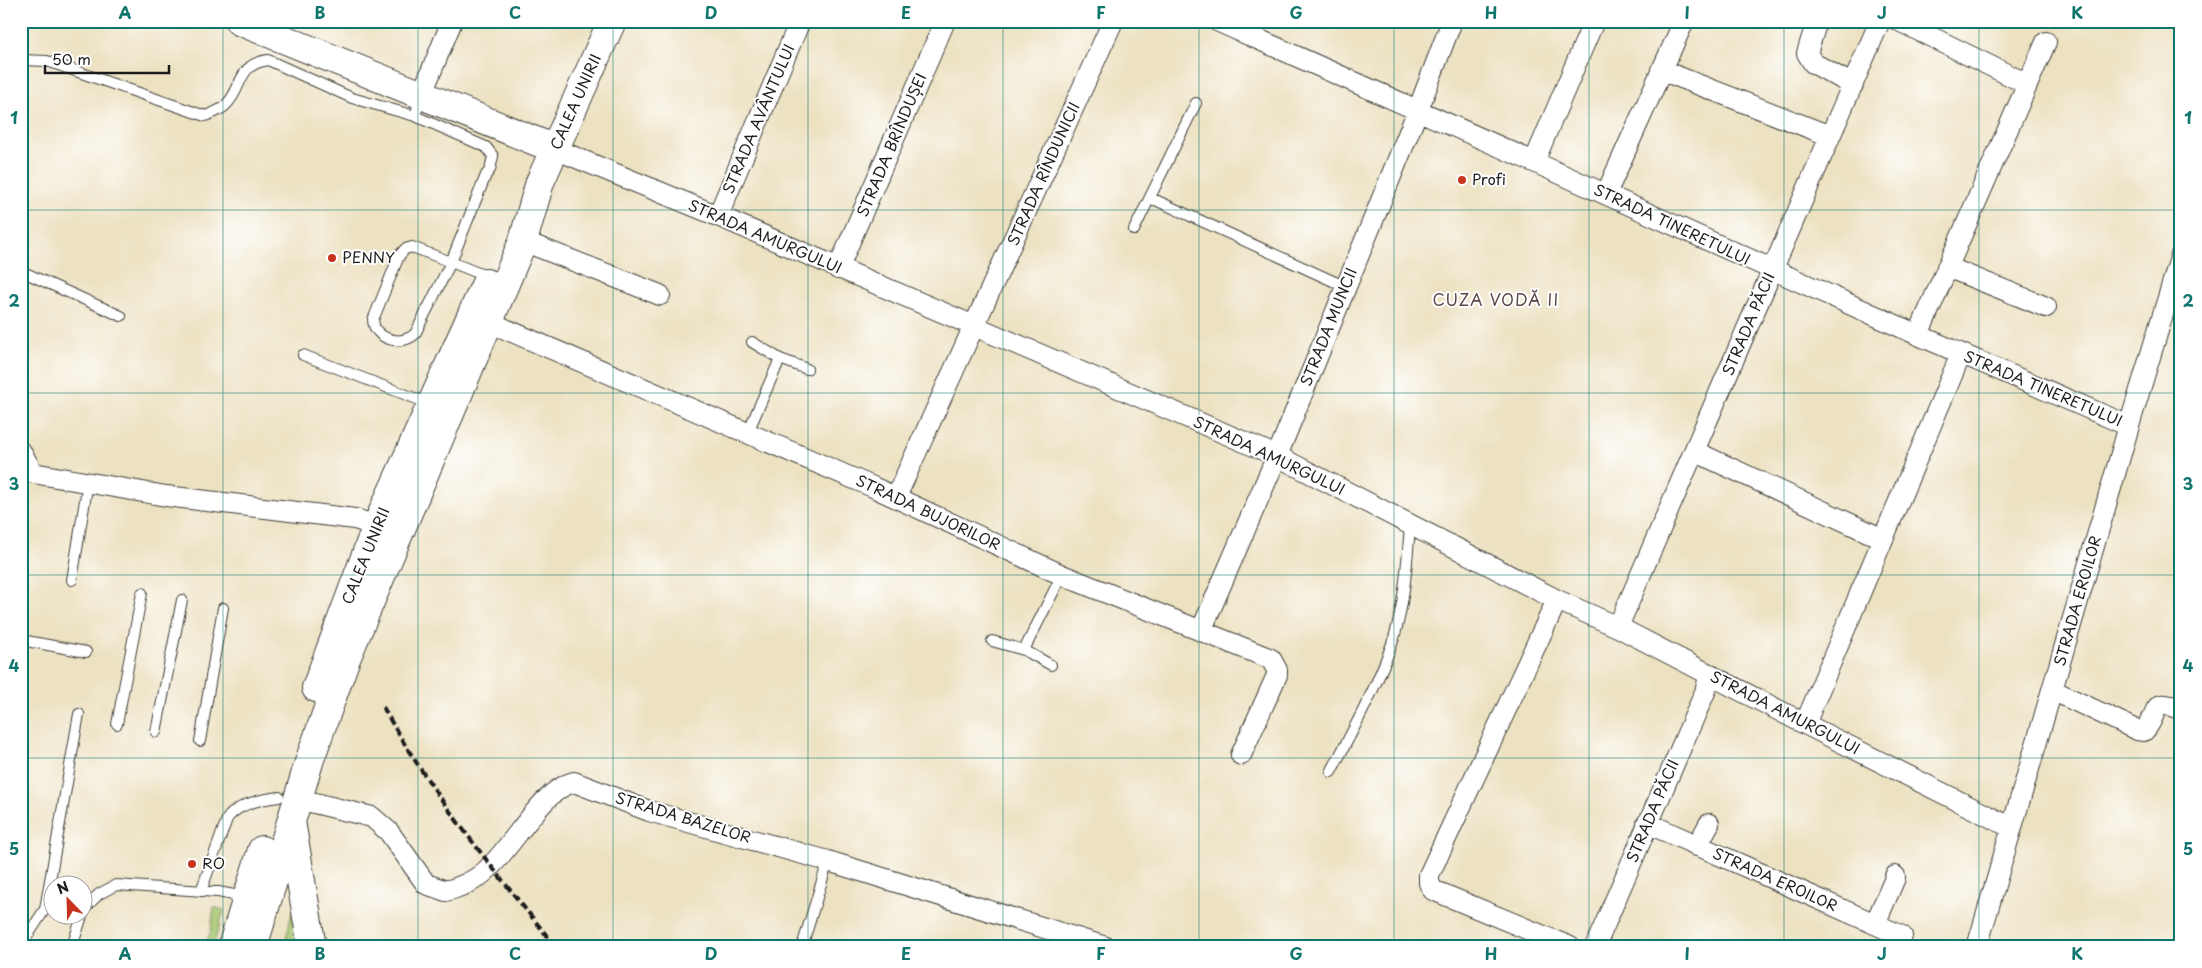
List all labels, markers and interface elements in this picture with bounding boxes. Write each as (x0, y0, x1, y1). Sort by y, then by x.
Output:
text: A (119, 0, 132, 24)
text: B (315, 0, 326, 24)
text: C (509, 0, 521, 24)
text: D (705, 0, 717, 24)
text: E (901, 0, 911, 24)
text: F (1096, 0, 1106, 24)
text: G (1289, 0, 1303, 24)
text: H (1485, 0, 1497, 24)
text: I (1684, 0, 1690, 24)
text: J (1877, 0, 1887, 24)
text: K (2071, 0, 2083, 24)
street label: STRADA AVÂNTULUI (716, 40, 800, 197)
scale bar (45, 42, 169, 74)
text: 50 m (52, 47, 91, 70)
street label: CALEA UNIRII (543, 50, 606, 153)
street label: STRADA BRÎNDUȘEI (850, 69, 931, 220)
street label: STRADA RÎNDUNICII (1001, 98, 1085, 249)
text: 1 (10, 105, 18, 129)
text: 1 (2184, 105, 2192, 129)
place label: Profi (1472, 167, 1506, 190)
marker: Profi (1456, 174, 1468, 186)
street label: STRADA TINERETULUI (1591, 177, 1755, 270)
street label: STRADA AMURGULUI (685, 193, 846, 278)
place label: PENNY (342, 245, 395, 268)
marker: PENNY (326, 252, 338, 264)
street label: STRADA MUNCII (1293, 264, 1362, 389)
street label: STRADA PĂCII (1716, 268, 1780, 379)
district label: CUZA VODĂ II (1432, 287, 1560, 311)
text: 2 (8, 288, 20, 312)
text: 2 (2182, 288, 2194, 312)
street label: STRADA TINERETULUI (1961, 344, 2127, 432)
street label: STRADA AMURGULUI (1190, 409, 1349, 500)
street label: STRADA BUJORILOR (852, 468, 1005, 555)
text: 3 (9, 471, 19, 495)
text: 3 (2183, 471, 2193, 495)
street label: CALEA UNIRII (335, 503, 395, 607)
street label: STRADA EROILOR (2047, 533, 2106, 668)
text: 4 (9, 653, 20, 677)
text: 4 (2183, 653, 2194, 677)
street label: STRADA AMURGULUI (1707, 664, 1865, 759)
street label: STRADA PĂCII (1620, 755, 1684, 866)
street label: STRADA BAZELOR (613, 785, 754, 848)
text: 5 (9, 836, 19, 860)
text: 5 (2183, 836, 2193, 860)
street label: STRADA EROILOR (1710, 841, 1842, 916)
place label: RO (202, 851, 225, 874)
marker: RO (186, 858, 198, 870)
north arrow (42, 876, 92, 926)
text: N (54, 876, 72, 899)
text: A (119, 941, 132, 965)
text: B (315, 941, 326, 965)
text: C (509, 941, 521, 965)
text: D (705, 941, 717, 965)
text: E (901, 941, 911, 965)
text: F (1096, 941, 1106, 965)
text: G (1289, 941, 1303, 965)
text: H (1485, 941, 1497, 965)
text: I (1684, 941, 1690, 965)
text: J (1877, 941, 1887, 965)
text: K (2071, 941, 2083, 965)

